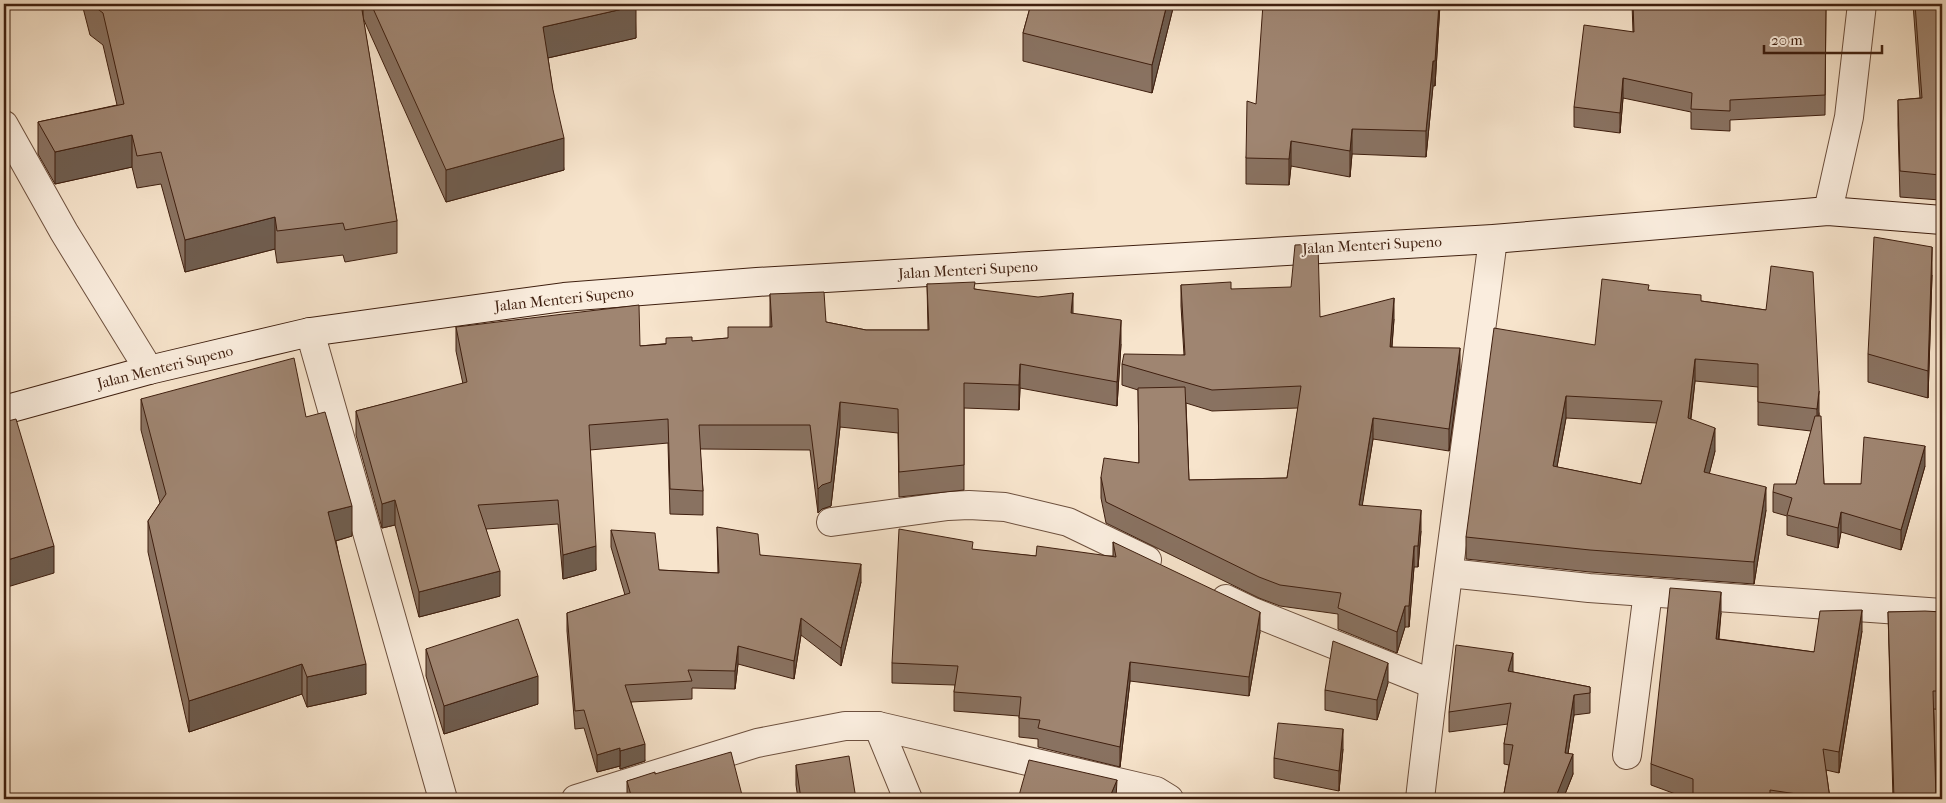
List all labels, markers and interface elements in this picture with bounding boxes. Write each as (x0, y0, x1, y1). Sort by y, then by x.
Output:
scale bar (1764, 22, 1881, 54)
text: 20 m (1771, 31, 1803, 49)
street label: Jalan Menteri Supeno (1301, 232, 1443, 258)
street label: Jalan Menteri Supeno (897, 257, 1039, 283)
street label: Jalan Menteri Supeno (493, 283, 635, 315)
street label: Jalan Menteri Supeno (94, 341, 235, 393)

